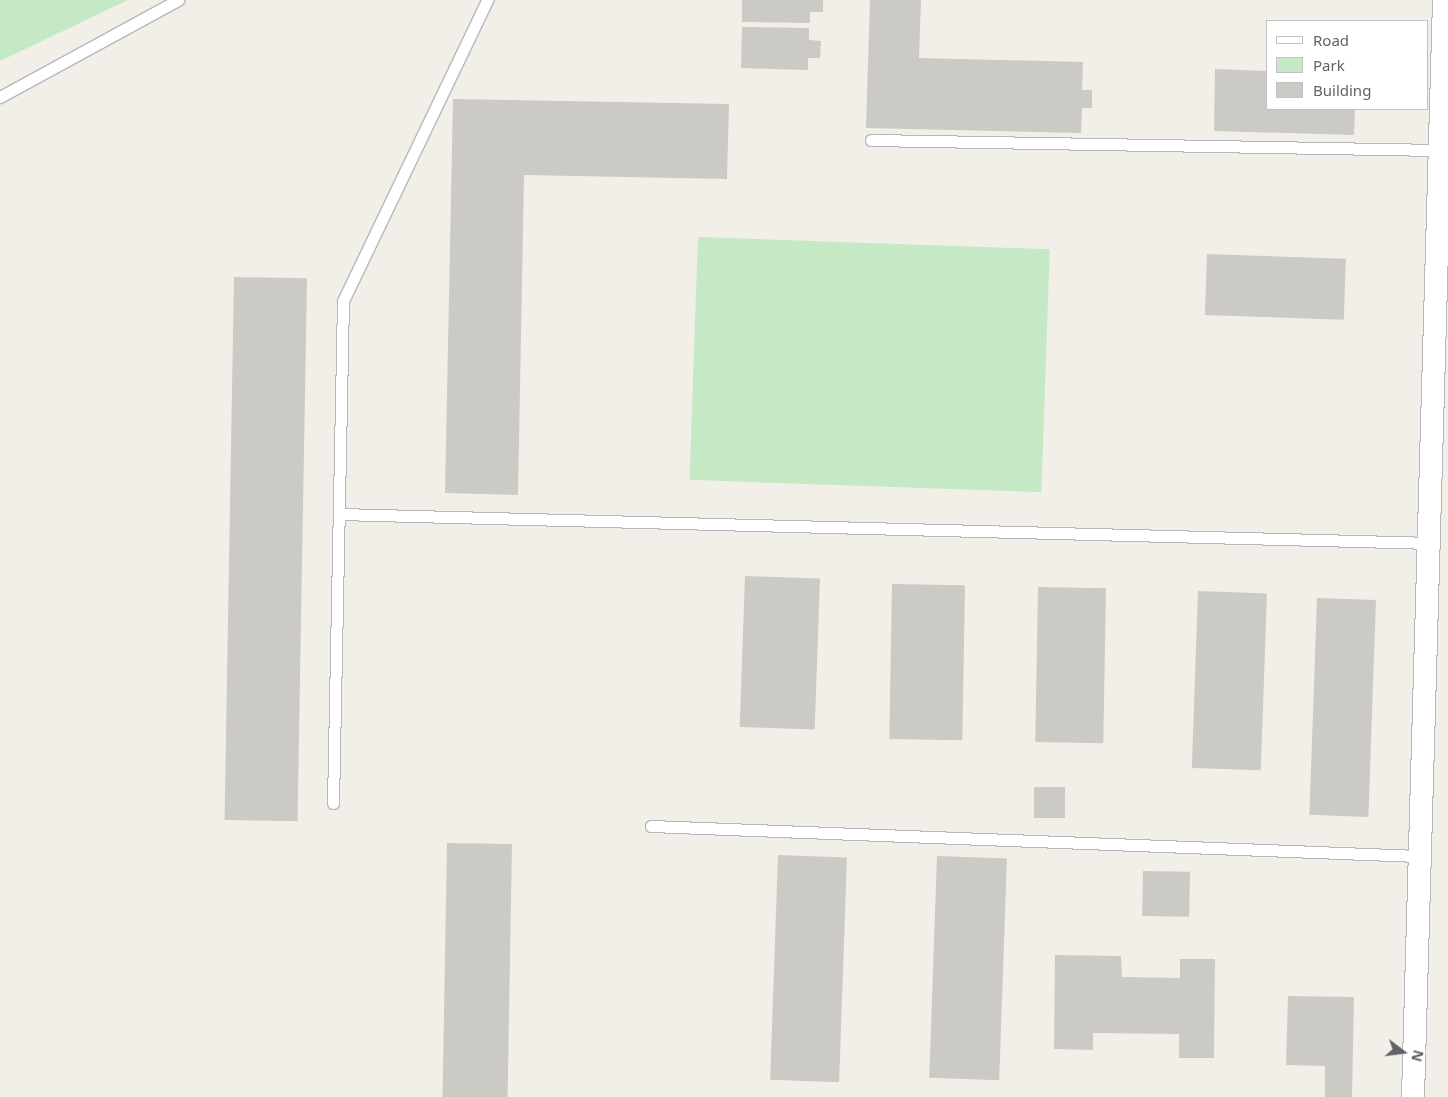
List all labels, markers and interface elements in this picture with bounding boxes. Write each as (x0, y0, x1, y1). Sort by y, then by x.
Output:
legend (1266, 20, 1428, 110)
text: Road (1313, 30, 1349, 50)
text: Park (1313, 55, 1345, 75)
text: Building (1313, 80, 1371, 100)
north arrow (1378, 1027, 1428, 1077)
text: N (1407, 1048, 1429, 1064)

